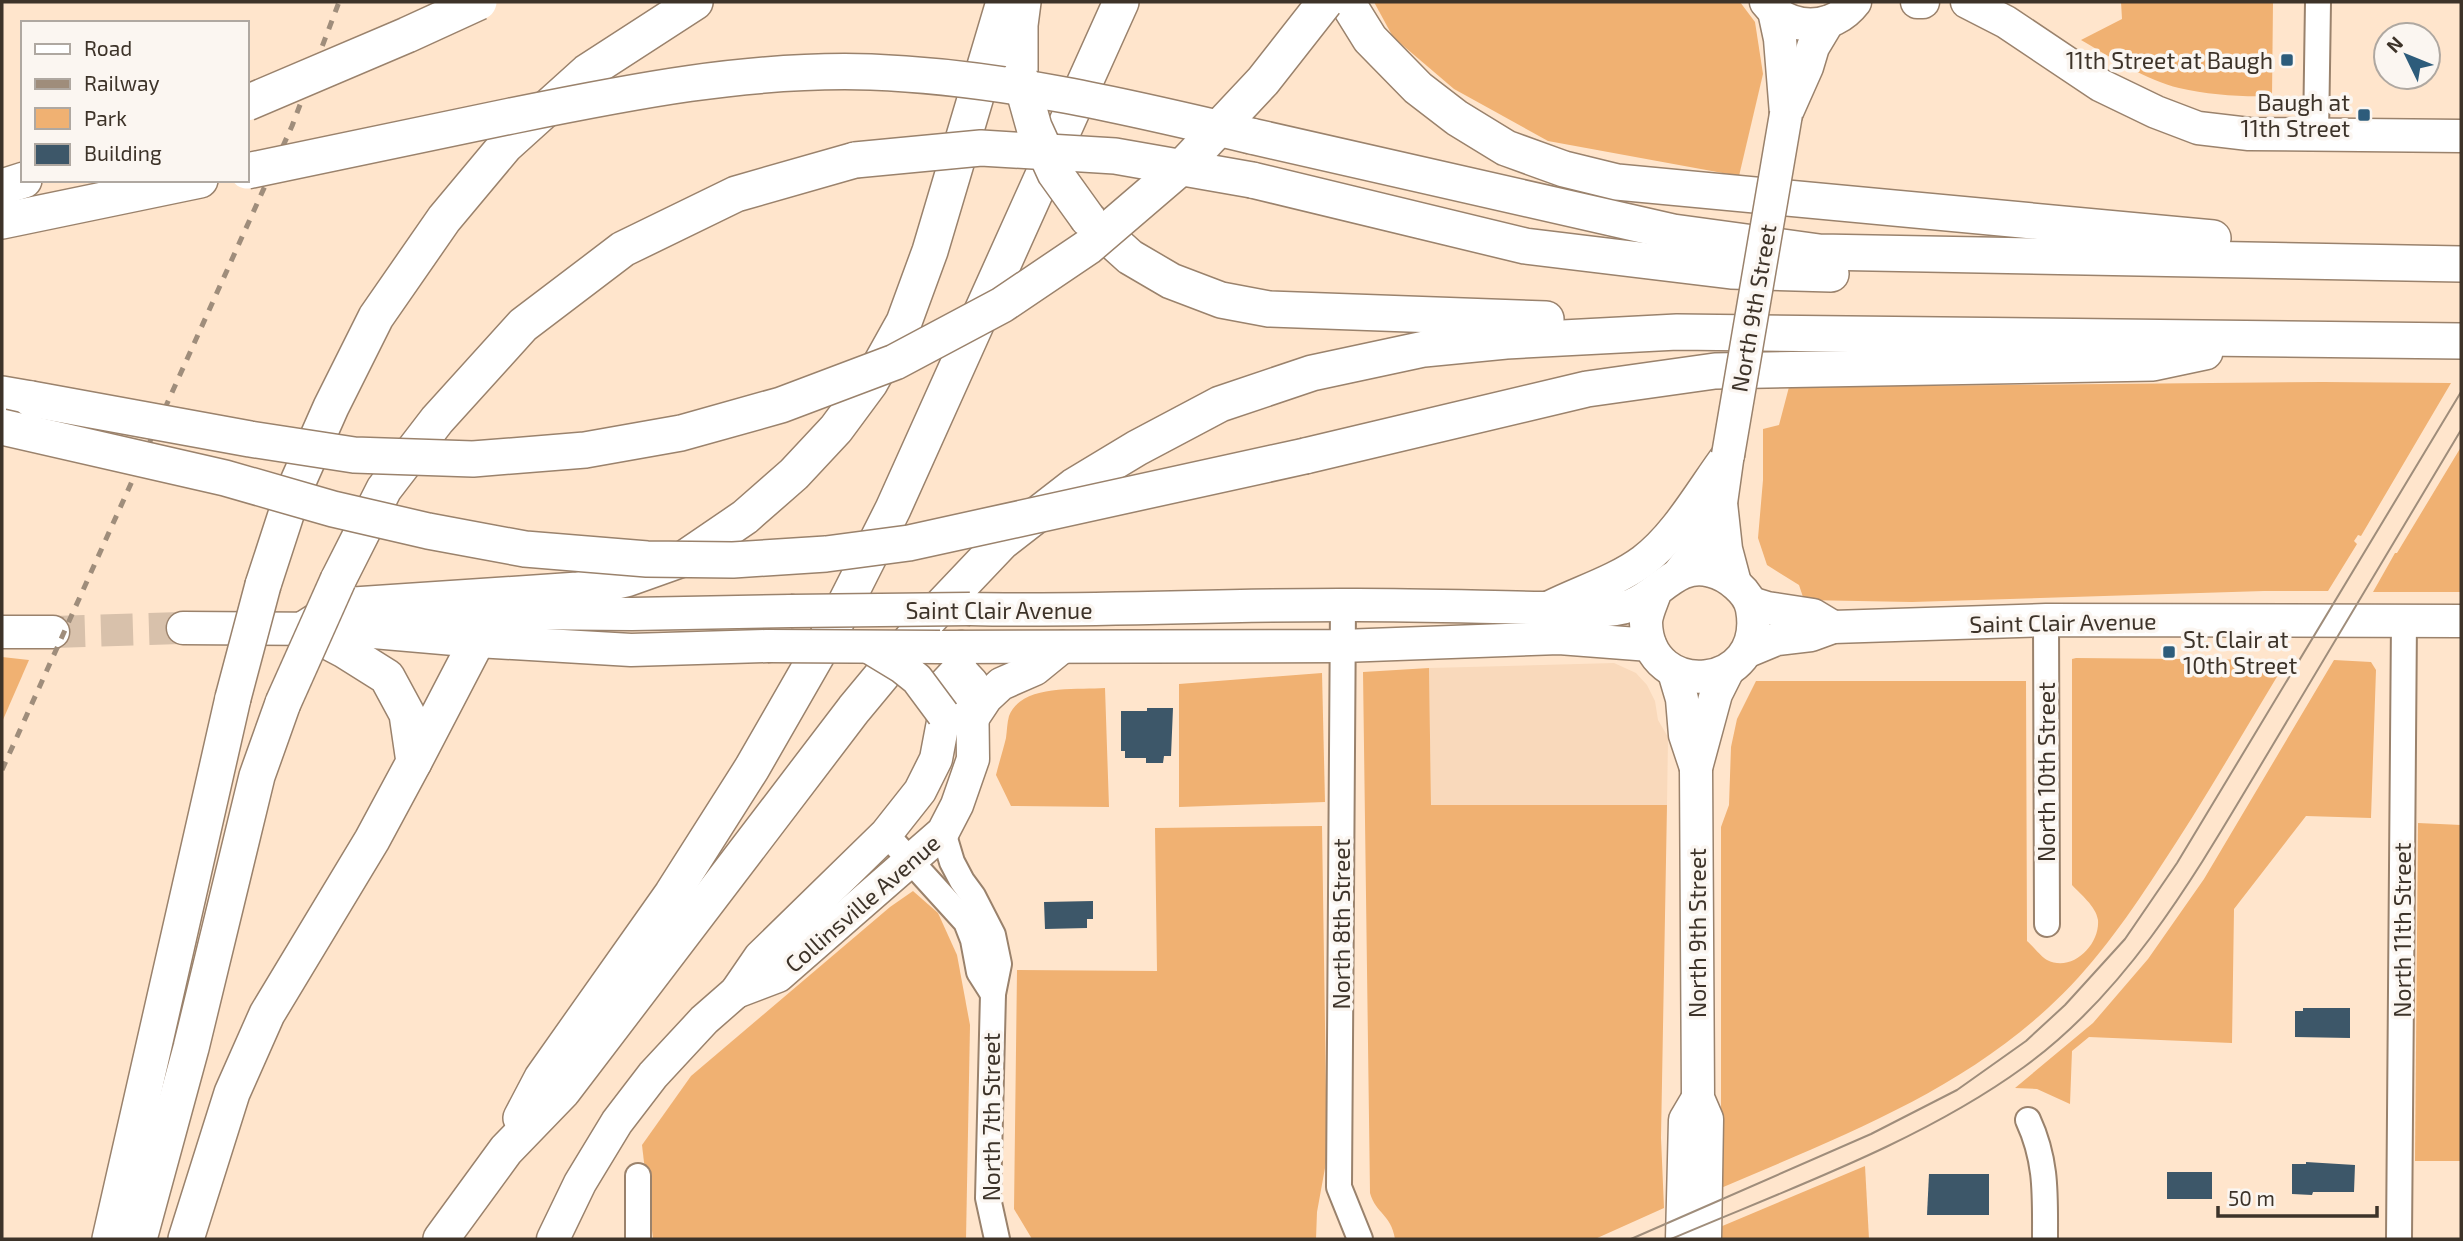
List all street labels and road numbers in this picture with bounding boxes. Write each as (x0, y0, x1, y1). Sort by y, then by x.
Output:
street label: North 9th Street (1724, 222, 1782, 394)
street label: Saint Clair Avenue (905, 596, 1093, 624)
street label: Saint Clair Avenue (1969, 606, 2157, 638)
street label: North 10th Street (2032, 682, 2060, 862)
street label: Collinsville Avenue (779, 828, 945, 978)
street label: North 8th Street (1327, 838, 1355, 1009)
street label: North 11th Street (2388, 842, 2416, 1018)
street label: North 9th Street (1683, 848, 1711, 1018)
street label: North 7th Street (977, 1032, 1005, 1201)

